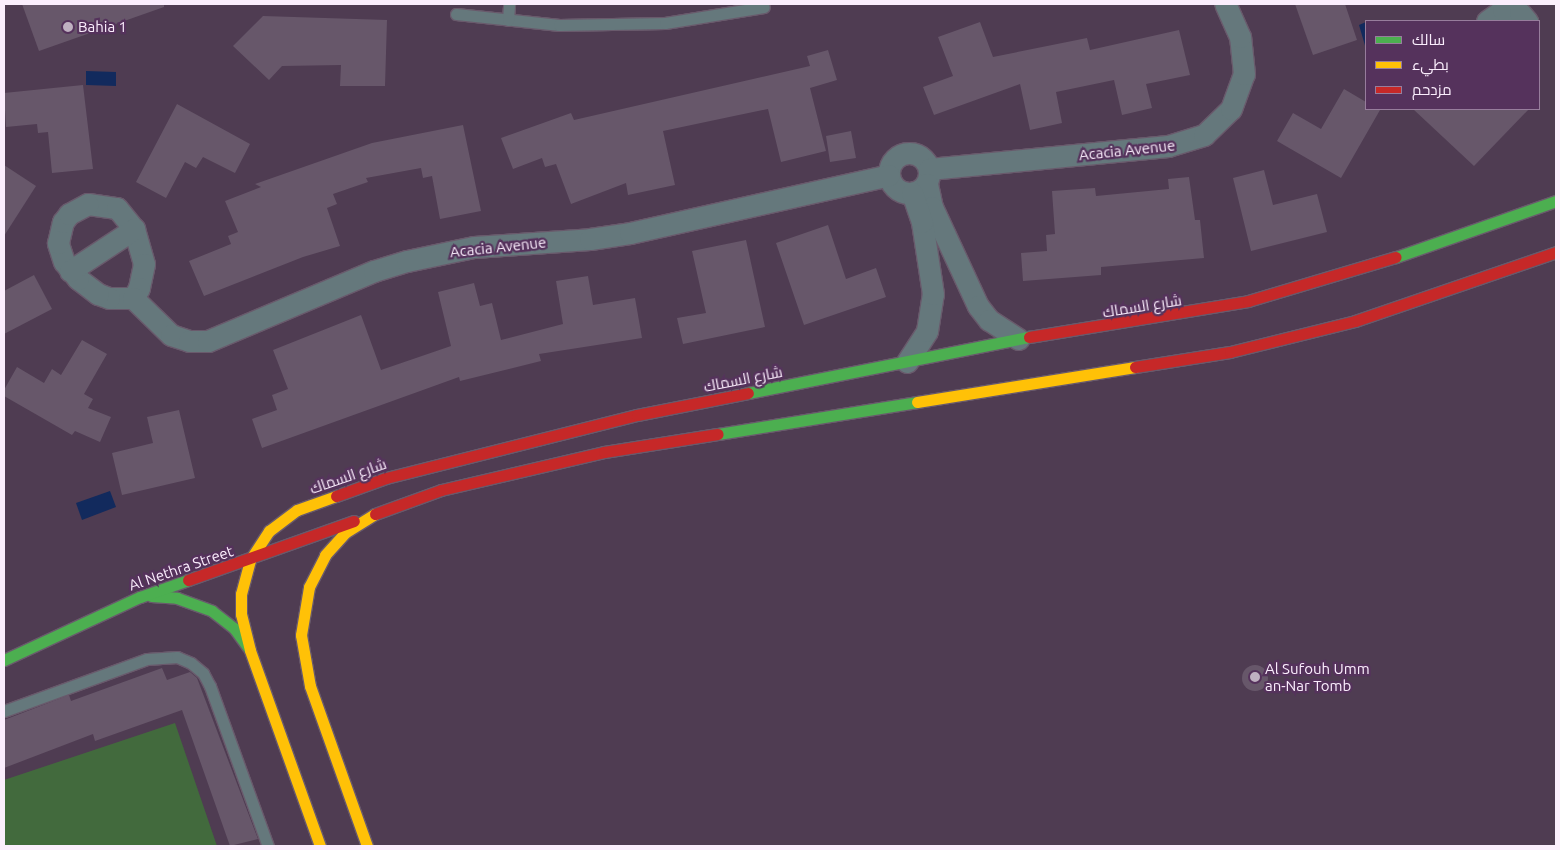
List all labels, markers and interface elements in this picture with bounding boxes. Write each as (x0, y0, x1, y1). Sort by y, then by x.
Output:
place label: Bahia 1 (78, 18, 127, 36)
legend (1365, 20, 1540, 110)
marker: Bahia 1 (62, 21, 74, 33)
text: سالك (1412, 31, 1445, 48)
text: بطيء (1412, 56, 1449, 73)
text: مزدحم (1412, 81, 1452, 98)
street label: Acacia Avenue (1078, 136, 1176, 164)
street label: Acacia Avenue (449, 233, 547, 261)
street label: شارع السماك (1101, 291, 1183, 321)
street label: شارع السماك (702, 363, 784, 395)
street label: شارع السماك (307, 454, 389, 498)
street label: Al Nethra Street (126, 542, 236, 594)
place label: Al Sufouh Umm an-Nar Tomb (1265, 659, 1370, 694)
marker: Al Sufouh Umm an-Nar Tomb (1249, 671, 1261, 683)

